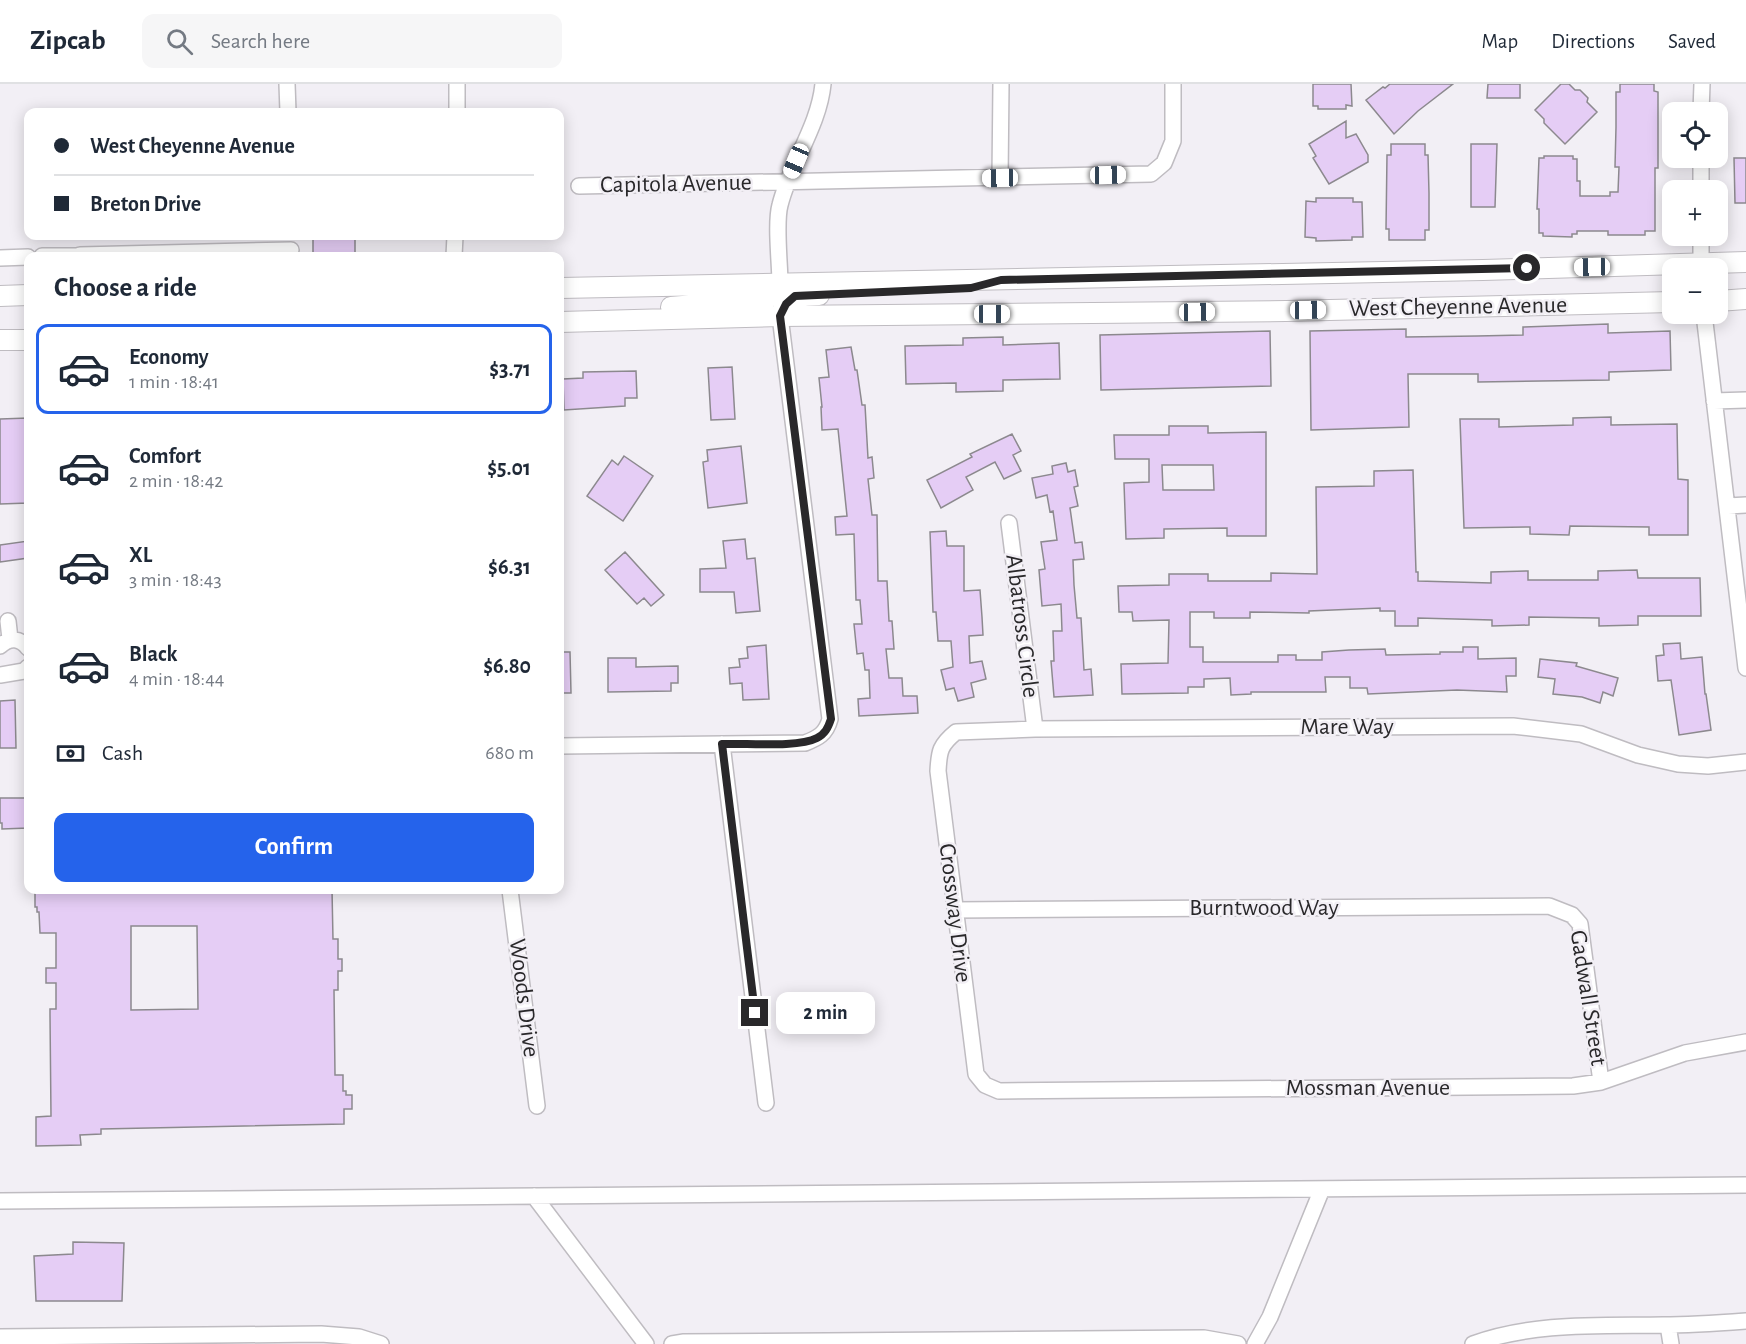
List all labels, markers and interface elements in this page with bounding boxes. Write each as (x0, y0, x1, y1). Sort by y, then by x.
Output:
search box (142, 14, 562, 68)
icon: search (163, 25, 196, 58)
text: Zipcab (30, 27, 106, 55)
text: Search here (211, 30, 310, 52)
text: Map (1482, 31, 1518, 52)
text: Directions (1551, 31, 1635, 52)
text: Saved (1668, 31, 1716, 52)
map controls (1662, 102, 1728, 324)
button: locate (1662, 102, 1728, 168)
text: West Cheyenne Avenue (90, 135, 295, 157)
car (781, 141, 811, 181)
car (1090, 166, 1126, 184)
car (982, 169, 1018, 187)
street label: Capitola Avenue (600, 171, 752, 197)
button: + (1662, 180, 1728, 246)
text: Breton Drive (90, 193, 201, 215)
route start (1513, 254, 1540, 281)
car (1574, 258, 1610, 276)
button: − (1662, 258, 1728, 324)
text: Choose a ride (54, 274, 197, 301)
street label: West Cheyenne Avenue (1349, 293, 1567, 321)
car (1290, 301, 1326, 319)
car (1179, 303, 1215, 321)
car (974, 305, 1010, 323)
icon: car (57, 342, 111, 396)
text: Economy (129, 346, 209, 368)
text: $3.71 (489, 358, 531, 380)
text: 1 min · 18:41 (129, 372, 219, 392)
icon: car (57, 441, 111, 495)
text: Comfort (129, 445, 201, 467)
text: $5.01 (487, 457, 531, 479)
text: 2 min · 18:42 (129, 471, 223, 491)
icon: car (57, 540, 111, 594)
text: XL (129, 544, 152, 566)
street label: Albatross Circle (1001, 553, 1043, 699)
text: $6.31 (488, 556, 531, 578)
text: 3 min · 18:43 (129, 570, 222, 590)
icon: car (57, 639, 111, 693)
text: Black (129, 643, 177, 665)
text: $6.80 (483, 655, 531, 677)
text: 4 min · 18:44 (129, 669, 224, 689)
street label: Mare Way (1300, 715, 1394, 739)
icon: cash (54, 737, 87, 770)
text: Cash (102, 742, 143, 764)
text: 680 m (485, 743, 534, 763)
button: Confirm (54, 813, 534, 882)
street label: Crossway Drive (935, 842, 975, 984)
street label: Burntwood Way (1189, 896, 1339, 920)
street label: Gadwall Street (1565, 929, 1611, 1068)
street label: Woods Drive (505, 937, 543, 1059)
callout: 2 min (776, 992, 875, 1034)
route end (741, 999, 768, 1026)
text: 2 min (803, 1003, 848, 1023)
street label: Mossman Avenue (1286, 1076, 1450, 1100)

